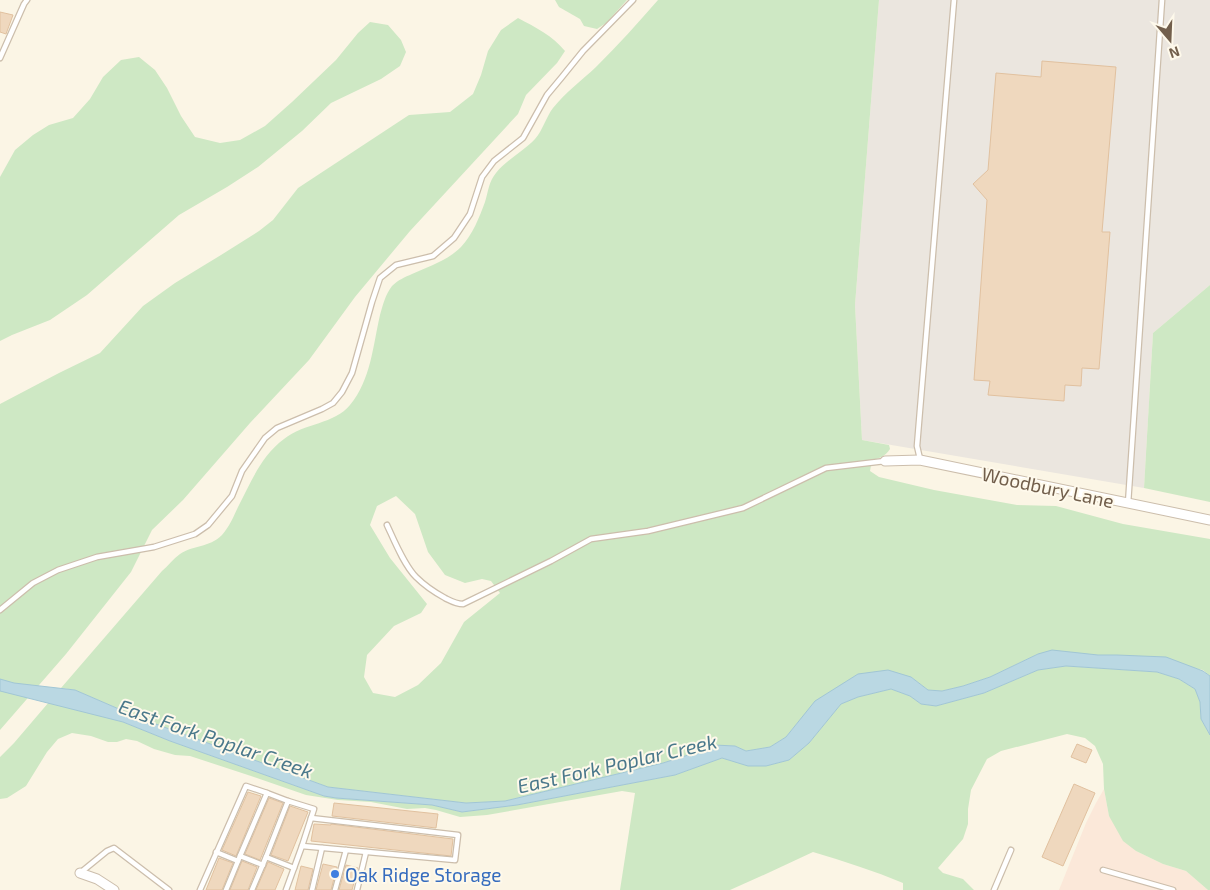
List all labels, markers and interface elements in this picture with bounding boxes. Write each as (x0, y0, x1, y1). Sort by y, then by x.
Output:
north arrow (1145, 15, 1195, 65)
text: N (1167, 43, 1182, 62)
street label: Woodbury Lane (980, 462, 1116, 512)
water label: East Fork Poplar Creek (116, 693, 316, 783)
water label: East Fork Poplar Creek (515, 728, 719, 798)
place label: Oak Ridge Storage (345, 863, 502, 886)
marker: Oak Ridge Storage (329, 868, 341, 880)

